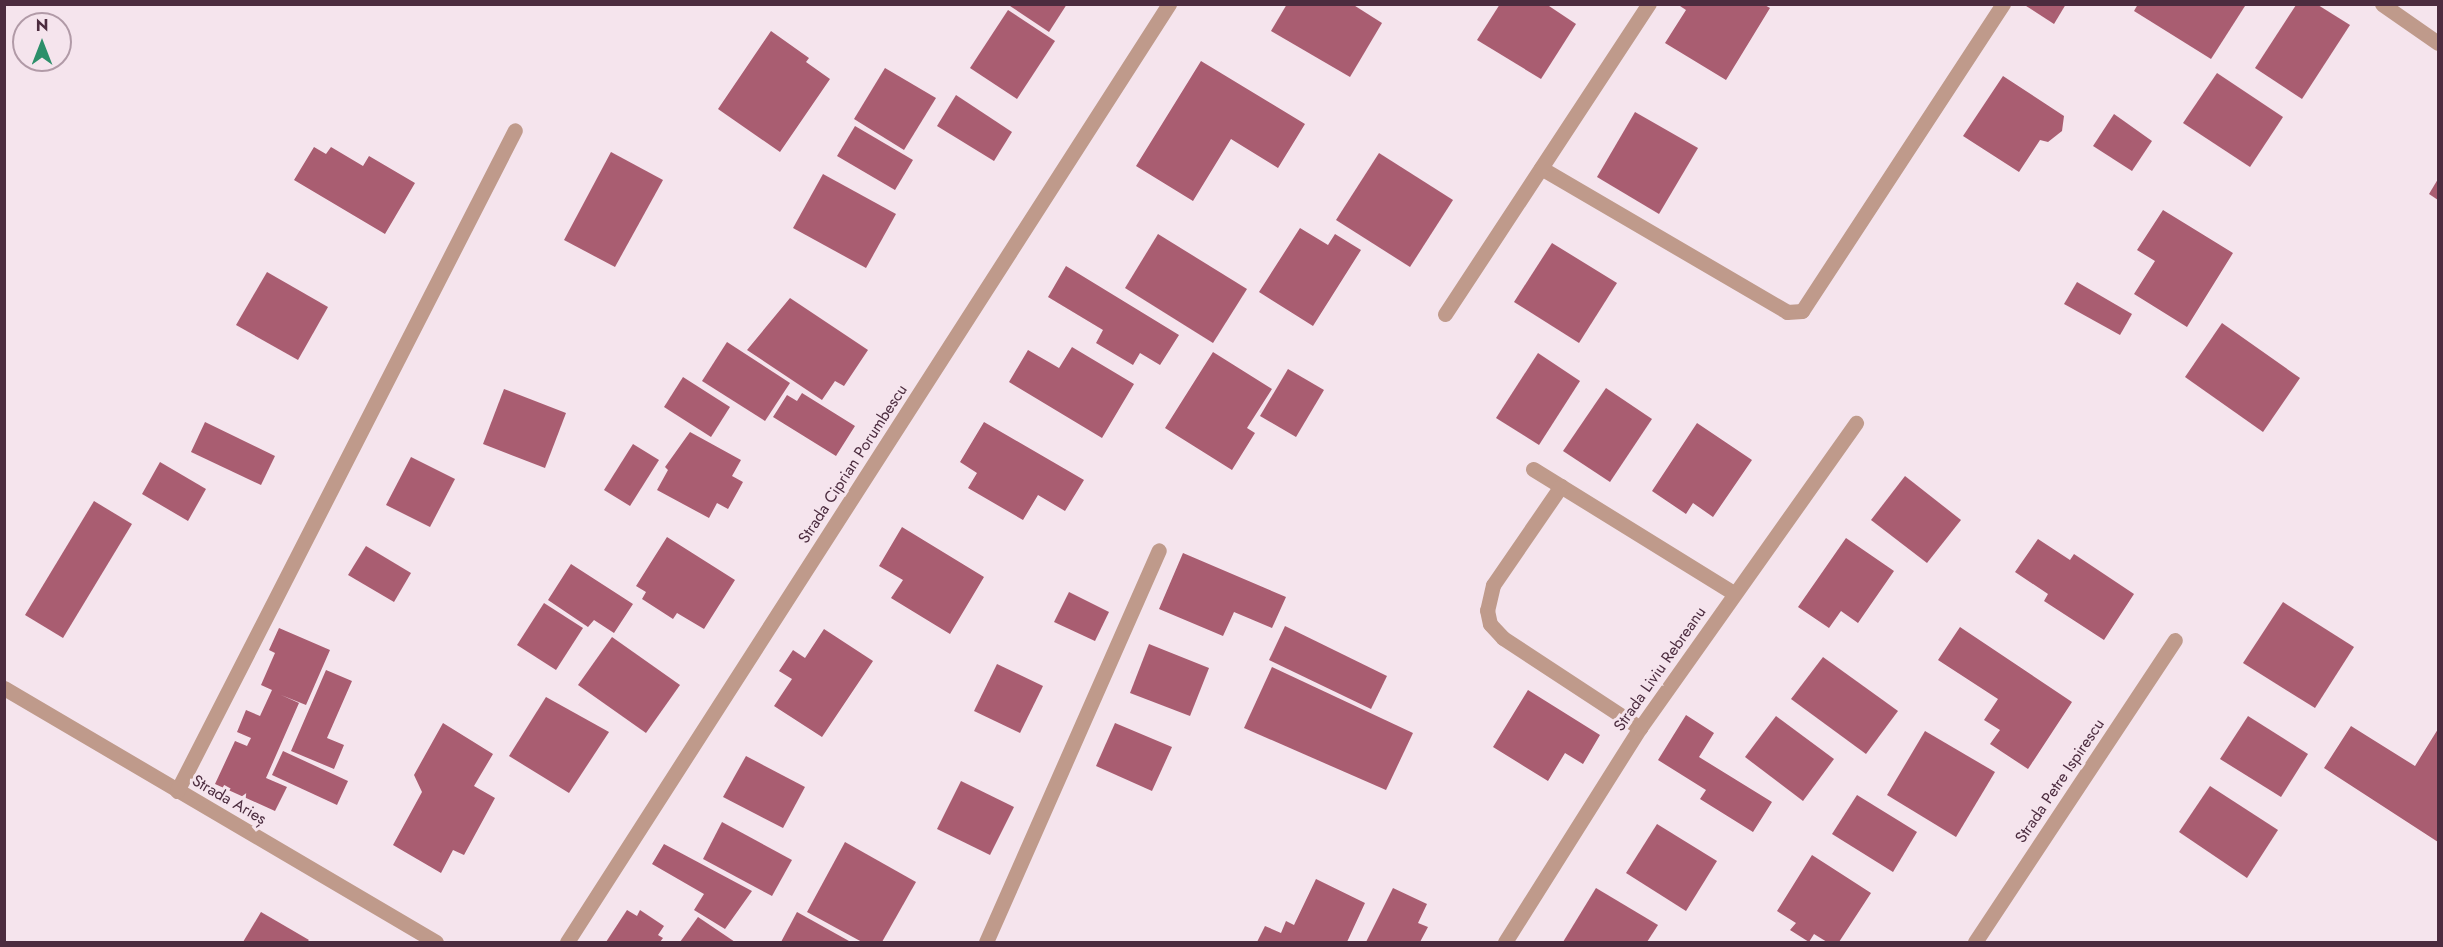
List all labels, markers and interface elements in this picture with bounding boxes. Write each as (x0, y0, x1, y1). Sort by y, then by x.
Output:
north arrow (12, 12, 72, 72)
text: N (36, 14, 48, 37)
street label: Strada Ciprian Porumbescu (794, 381, 912, 547)
street label: Strada Liviu Rebreanu (1610, 603, 1710, 735)
street label: Strada Petre Ispirescu (2011, 715, 2109, 847)
street label: Strada Arieș (189, 771, 269, 829)

